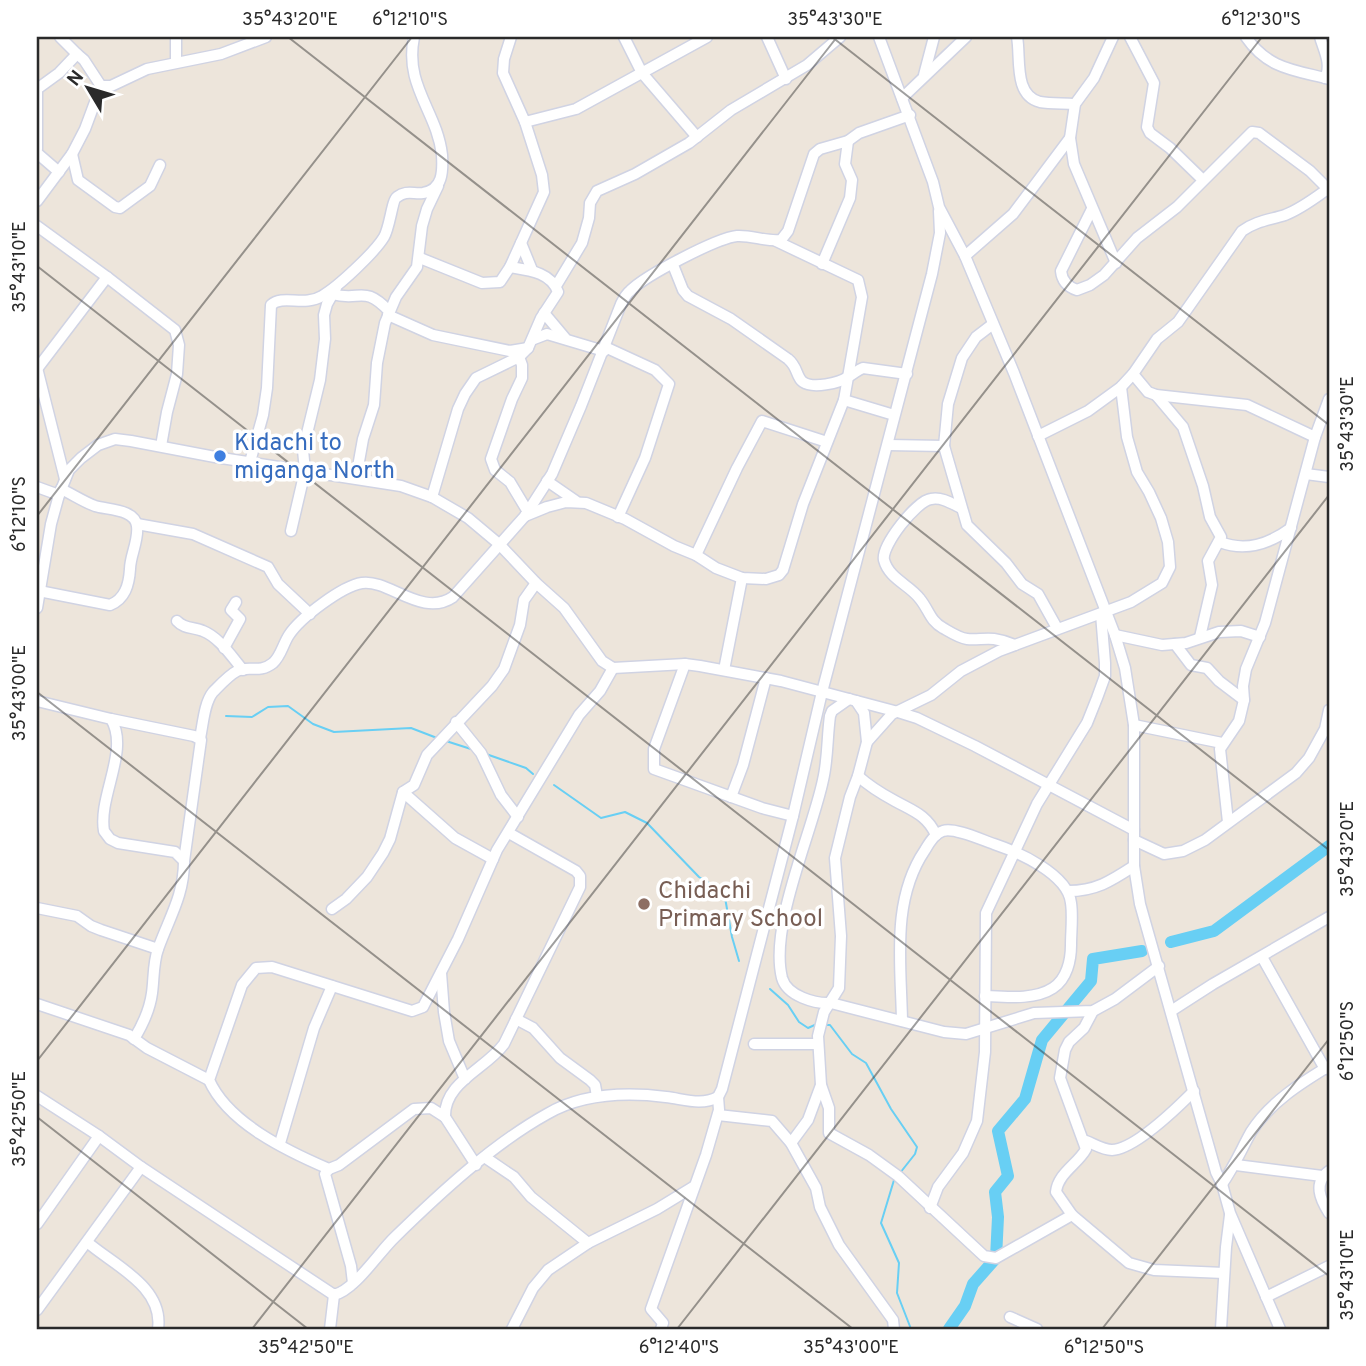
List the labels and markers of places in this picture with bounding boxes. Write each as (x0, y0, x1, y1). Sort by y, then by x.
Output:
place label: Kidachi to miganga North (234, 429, 395, 487)
marker: Kidachi to miganga North (212, 448, 228, 464)
place label: Chidachi Primary School (658, 877, 823, 935)
marker: Chidachi Primary School (636, 896, 652, 912)

